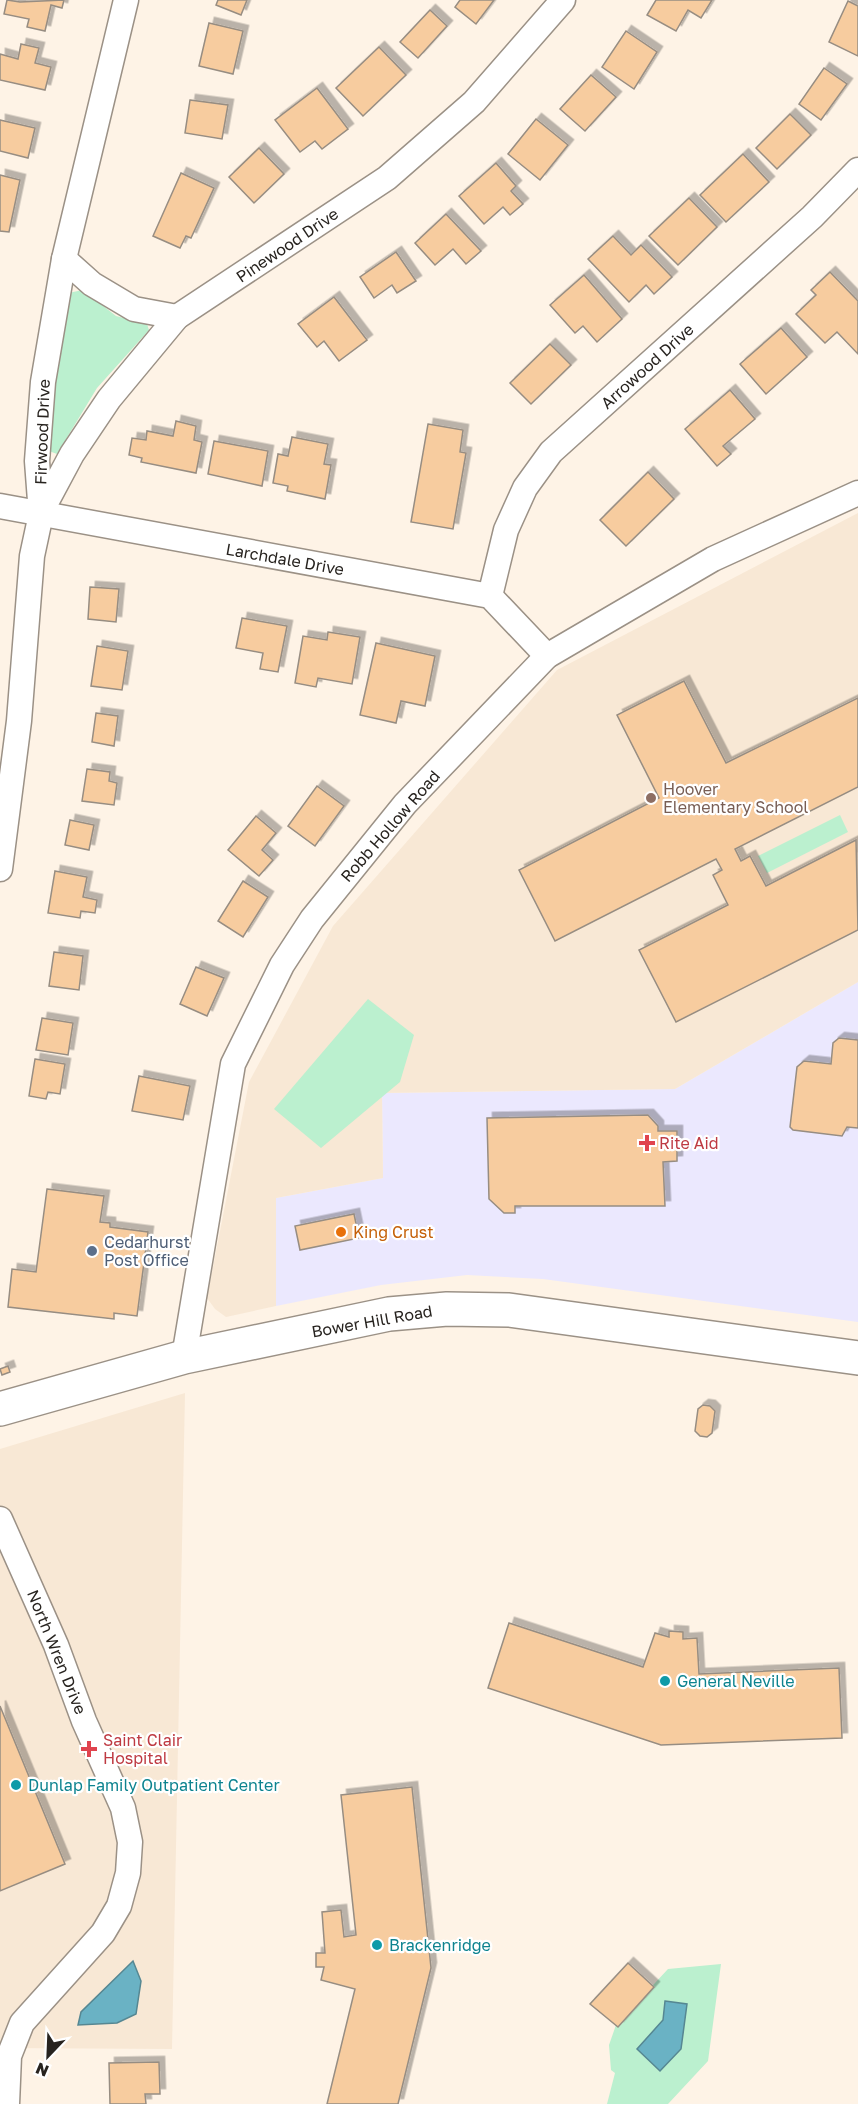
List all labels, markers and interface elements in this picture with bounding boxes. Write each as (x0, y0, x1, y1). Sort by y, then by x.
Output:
street label: Pinewood Drive (232, 203, 342, 287)
street label: Arrowood Drive (596, 319, 698, 413)
street label: Firwood Drive (30, 379, 54, 485)
street label: Larchdale Drive (224, 539, 346, 579)
street label: Robb Hollow Road (336, 766, 444, 886)
place label: Hoover Elementary School (663, 779, 808, 817)
marker: Hoover Elementary School (644, 791, 658, 805)
place label: Rite Aid (659, 1133, 719, 1153)
marker: Rite Aid (640, 1136, 654, 1150)
place label: King Crust (353, 1222, 434, 1242)
marker: King Crust (334, 1225, 348, 1239)
place label: Cedarhurst Post Office (104, 1232, 190, 1270)
marker: Cedarhurst Post Office (85, 1244, 99, 1258)
street label: Bower Hill Road (310, 1301, 434, 1341)
street label: North Wren Drive (23, 1587, 91, 1717)
place label: General Neville (677, 1671, 795, 1691)
marker: General Neville (658, 1674, 672, 1688)
place label: Saint Clair Hospital (103, 1730, 182, 1768)
marker: Saint Clair Hospital (80, 1740, 98, 1758)
place label: Dunlap Family Outpatient Center (28, 1775, 280, 1795)
marker: Dunlap Family Outpatient Center (9, 1778, 23, 1792)
place label: Brackenridge (389, 1935, 491, 1955)
marker: Brackenridge (370, 1938, 384, 1952)
north arrow (18, 2026, 78, 2086)
text: N (33, 2058, 52, 2081)

